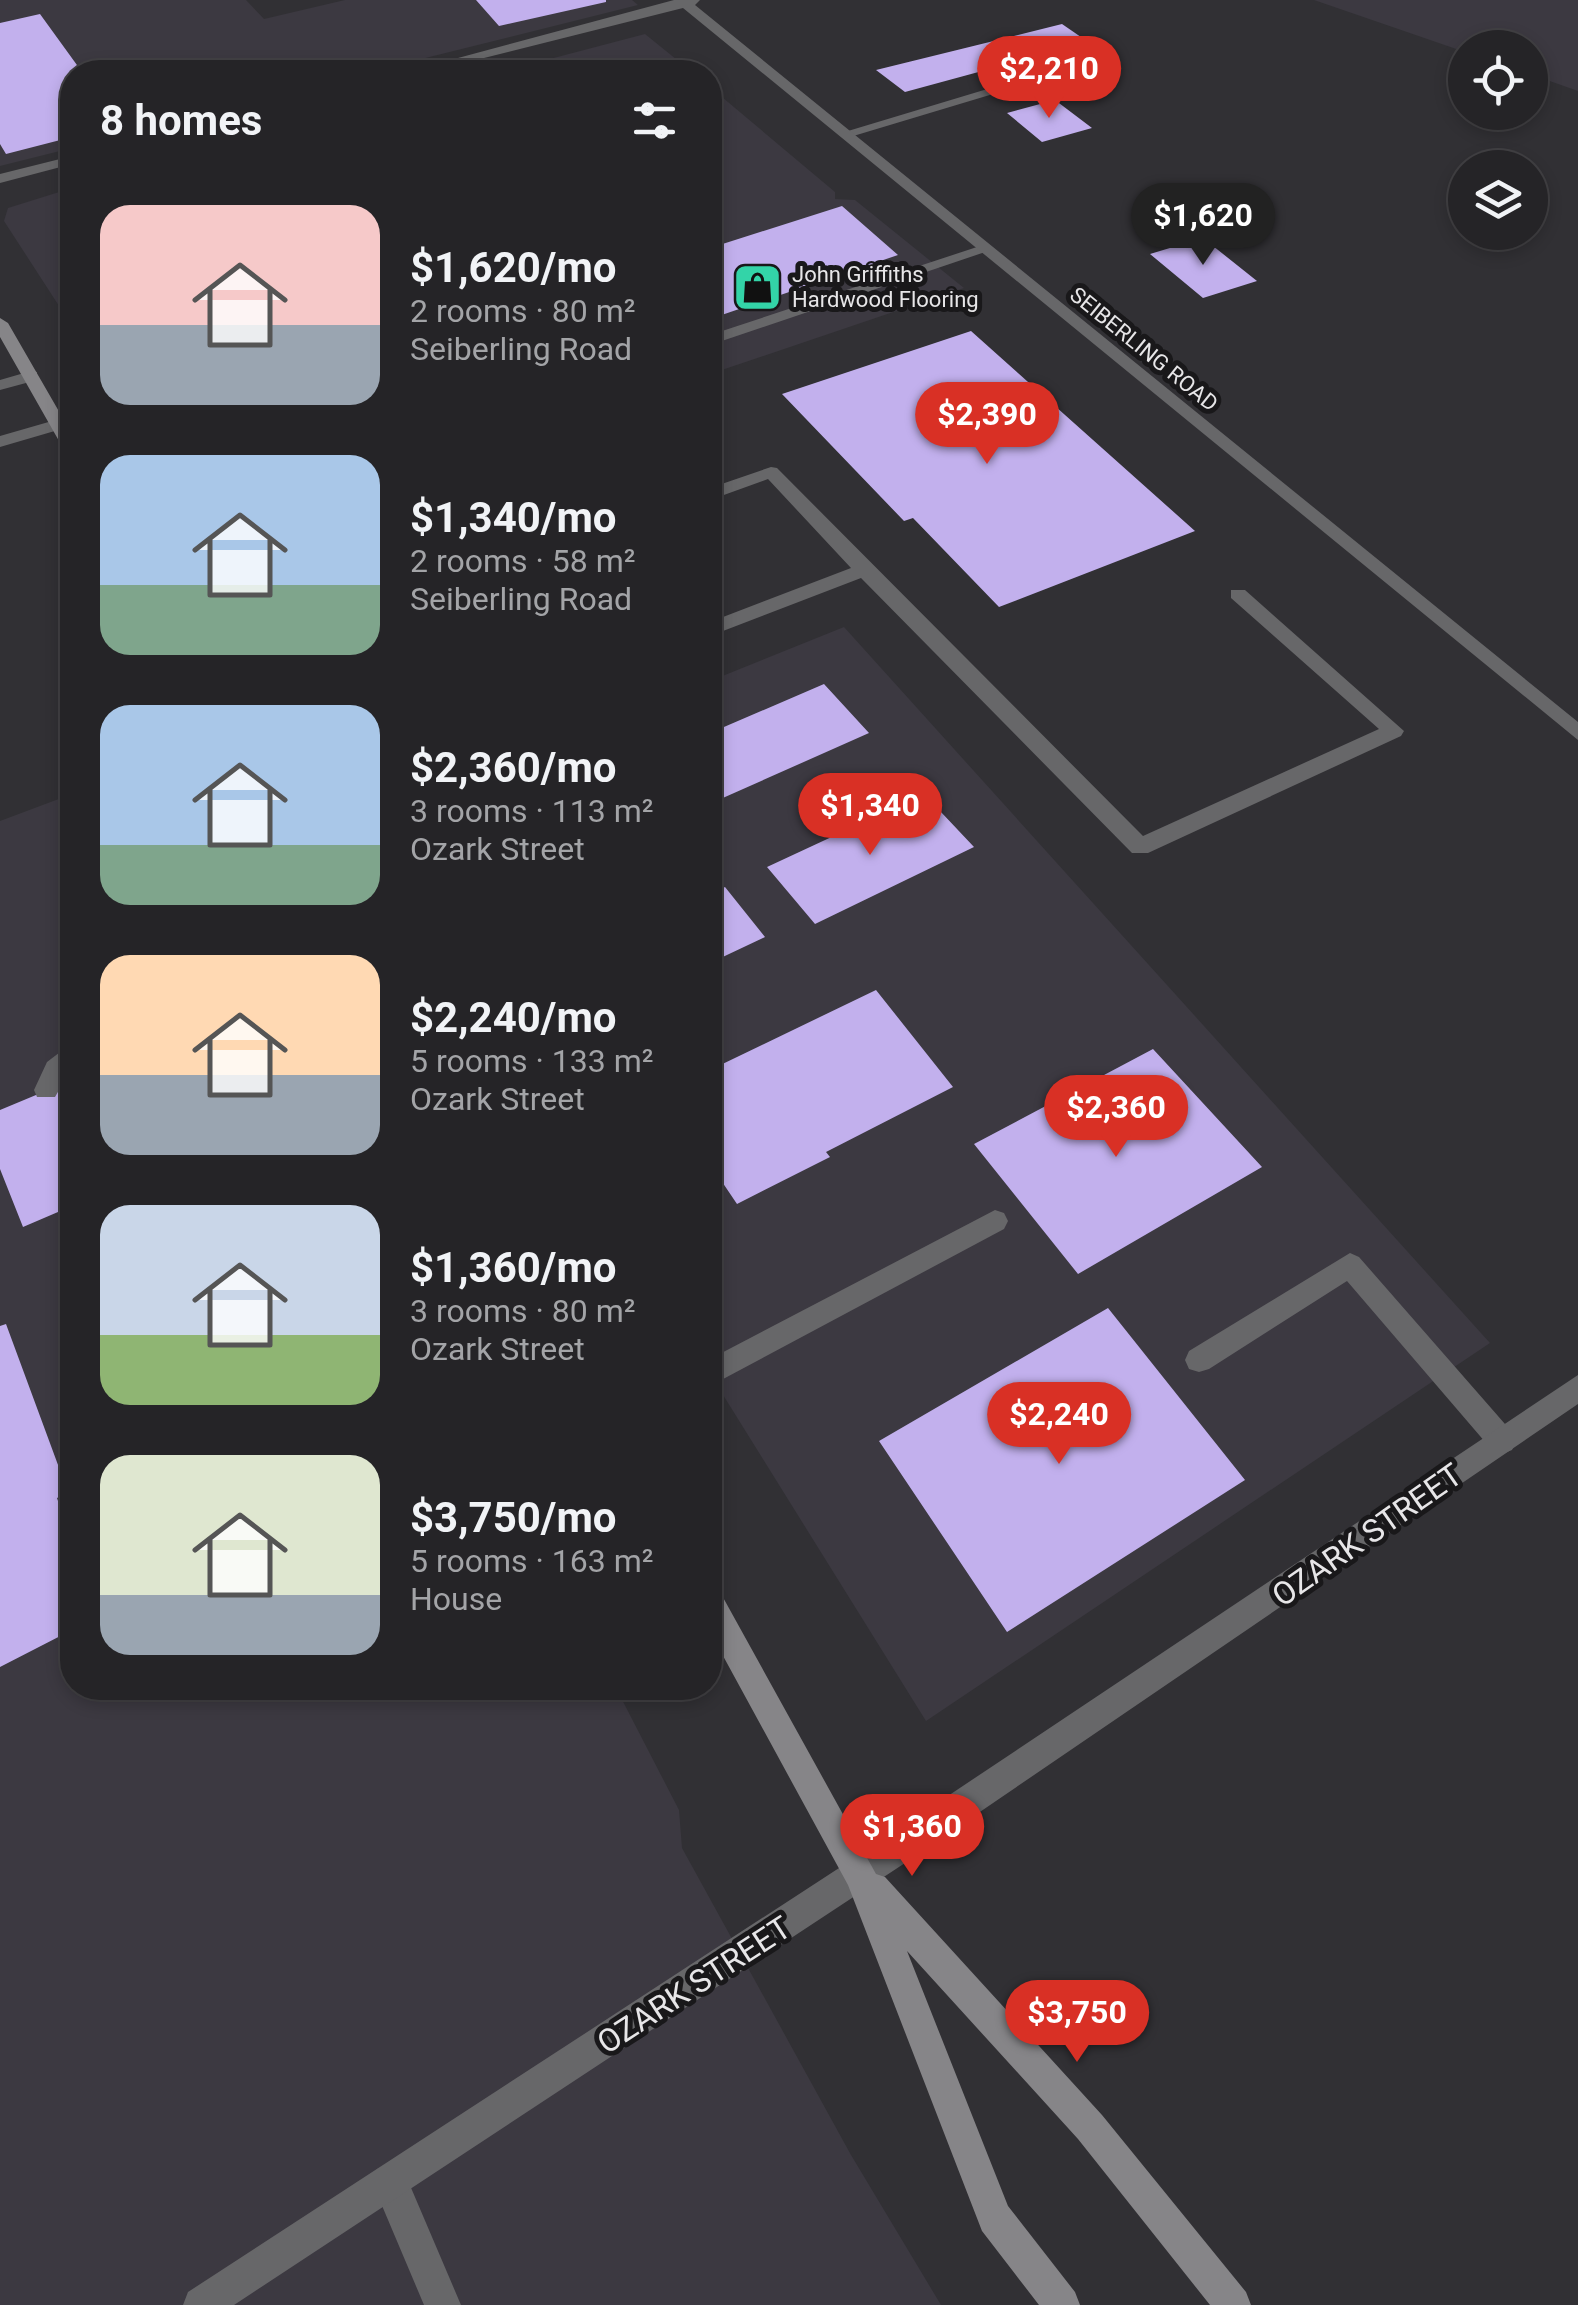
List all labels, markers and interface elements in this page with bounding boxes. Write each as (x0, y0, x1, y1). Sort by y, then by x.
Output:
map controls (1448, 30, 1548, 250)
button: locate (1448, 30, 1548, 130)
pin: $2,210 (968, 36, 1130, 121)
text: $2,210 (999, 49, 1099, 87)
icon: filters (627, 93, 682, 148)
text: 8 homes (100, 96, 262, 145)
button: layers (1448, 150, 1548, 250)
pin: $1,620 (1122, 183, 1284, 268)
text: $1,620 (1153, 196, 1253, 234)
text: $1,620/mo (410, 243, 617, 292)
icon: home (180, 245, 300, 365)
shop icon: John Griffiths Hardwood Flooring (731, 261, 783, 313)
place label: John Griffiths Hardwood Flooring (792, 262, 979, 312)
street label: SEIBERLING ROAD (1065, 282, 1223, 416)
text: 2 rooms · 80 m² (410, 292, 635, 330)
text: Seiberling Road (410, 330, 632, 368)
pin: $2,390 (906, 382, 1068, 467)
text: $2,390 (937, 395, 1037, 433)
text: $1,340/mo (410, 493, 617, 542)
icon: home (180, 495, 300, 615)
text: 2 rooms · 58 m² (410, 542, 635, 580)
text: Seiberling Road (410, 580, 632, 618)
text: $2,360/mo (410, 743, 617, 792)
icon: home (180, 745, 300, 865)
pin: $1,340 (789, 773, 951, 858)
text: $1,340 (820, 786, 920, 824)
text: 3 rooms · 113 m² (410, 792, 653, 830)
text: Ozark Street (410, 830, 585, 868)
text: $2,240/mo (410, 993, 617, 1042)
icon: home (180, 995, 300, 1115)
text: 5 rooms · 133 m² (410, 1042, 653, 1080)
pin: $2,360 (1035, 1075, 1197, 1160)
text: Ozark Street (410, 1080, 585, 1118)
text: $2,360 (1066, 1088, 1166, 1126)
text: $1,360/mo (410, 1243, 617, 1292)
icon: home (180, 1245, 300, 1365)
text: 3 rooms · 80 m² (410, 1292, 635, 1330)
text: Ozark Street (410, 1330, 585, 1368)
pin: $2,240 (978, 1382, 1140, 1467)
text: $2,240 (1009, 1395, 1109, 1433)
street label: OZARK STREET (1265, 1455, 1469, 1615)
text: $3,750/mo (410, 1493, 617, 1542)
icon: home (180, 1495, 300, 1615)
text: 5 rooms · 163 m² (410, 1542, 653, 1580)
text: House (410, 1580, 502, 1618)
pin: $1,360 (831, 1794, 993, 1879)
text: $1,360 (862, 1807, 962, 1845)
street label: OZARK STREET (590, 1908, 798, 2062)
pin: $3,750 (996, 1980, 1158, 2065)
text: $3,750 (1027, 1993, 1127, 2031)

